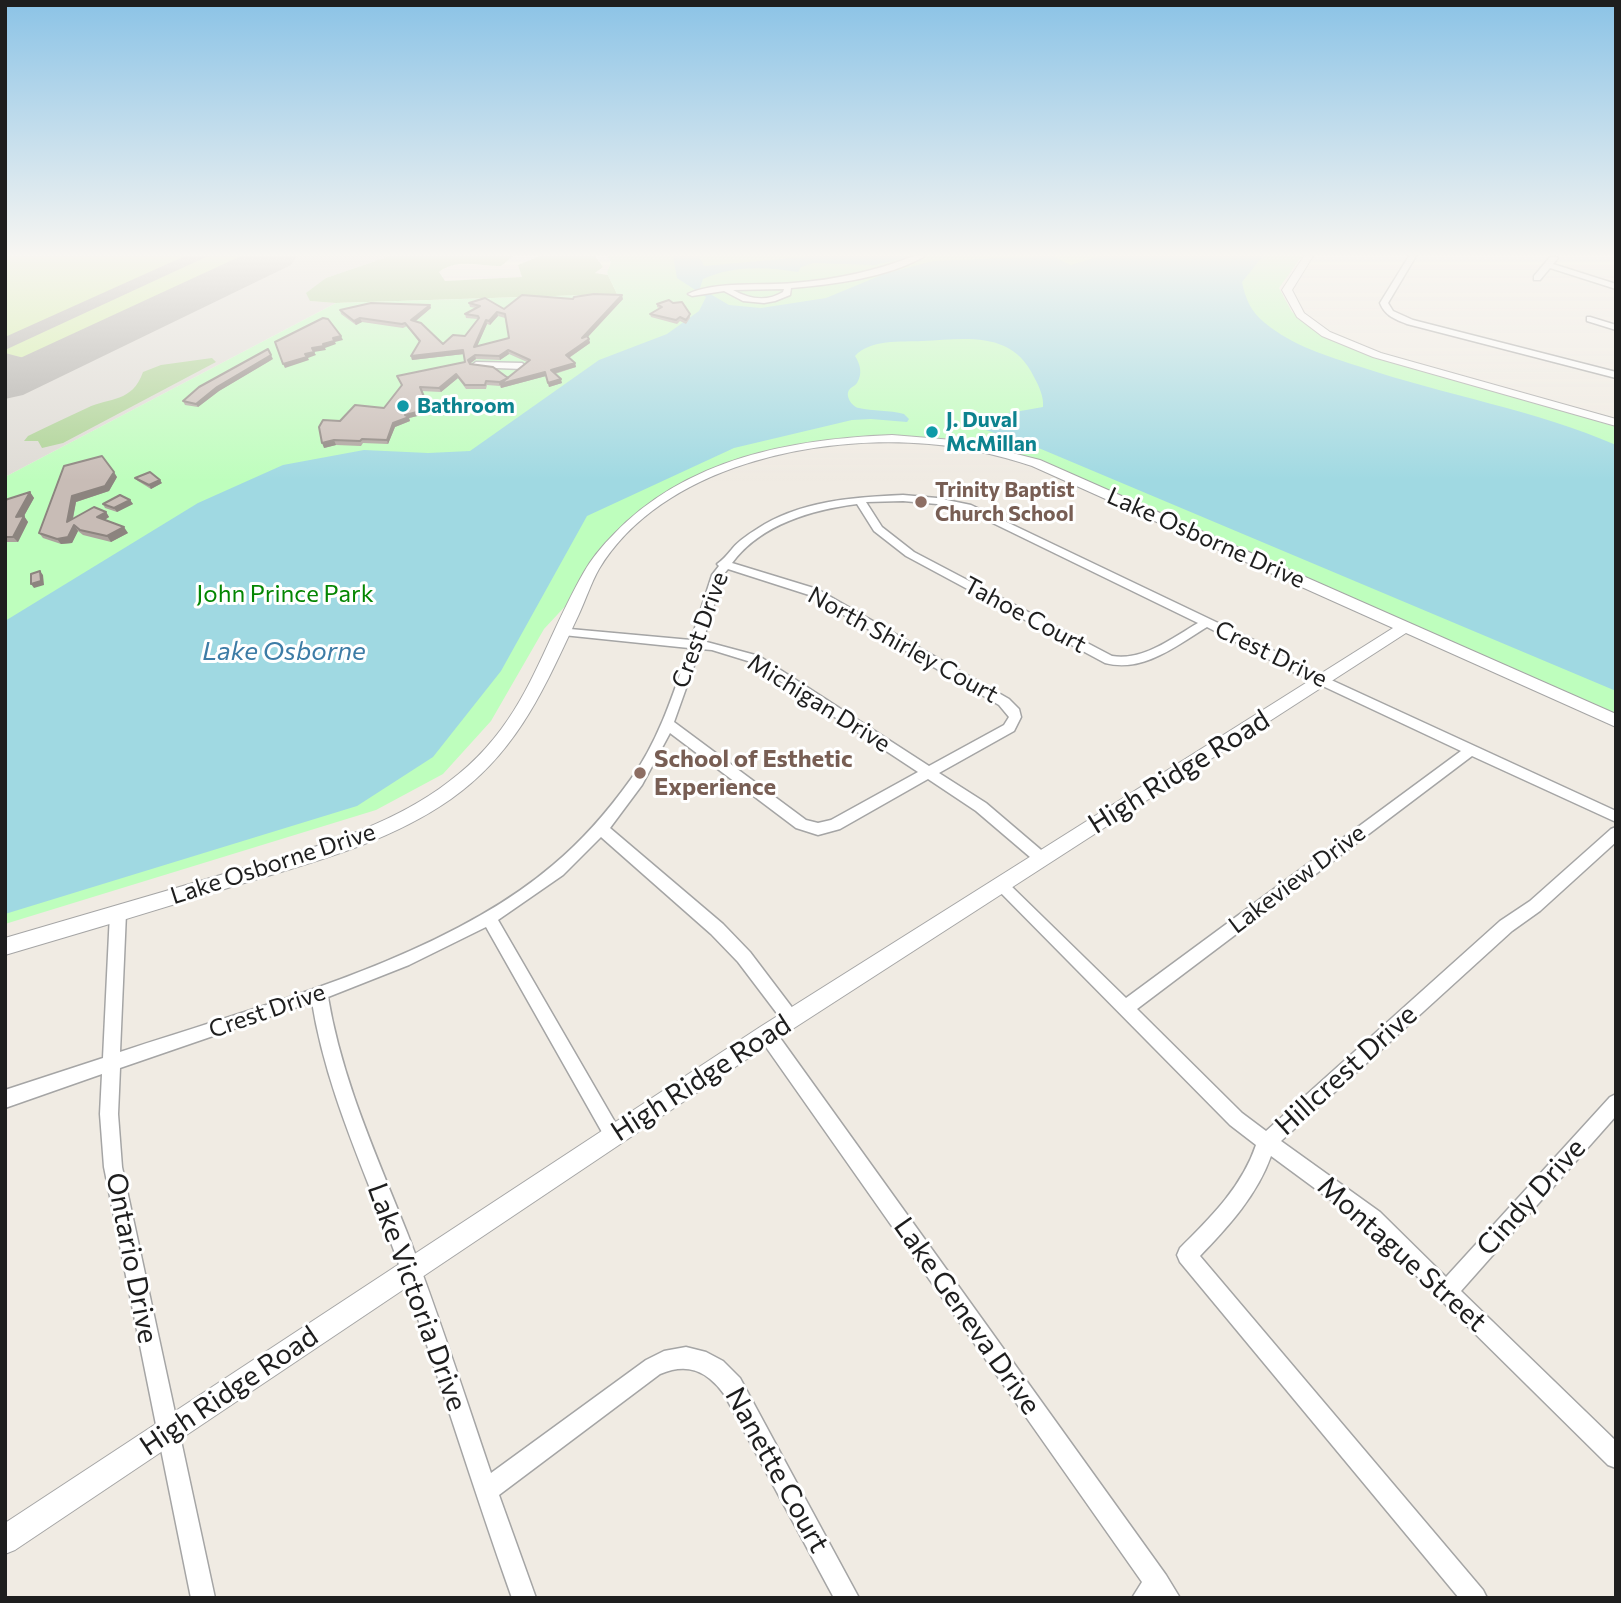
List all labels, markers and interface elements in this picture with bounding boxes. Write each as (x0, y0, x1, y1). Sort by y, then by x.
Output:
place label: Bathroom (417, 393, 515, 419)
marker: Bathroom (395, 398, 411, 414)
place label: J. Duval McMillan (946, 407, 1037, 457)
marker: J. Duval McMillan (924, 424, 940, 440)
place label: Trinity Baptist Church School (935, 477, 1075, 527)
street label: Lake Osborne Drive (1103, 481, 1309, 595)
marker: Trinity Baptist Church School (913, 494, 929, 510)
street label: Crest Drive (666, 568, 734, 692)
street label: Tahoe Court (959, 571, 1091, 659)
park label: John Prince Park (196, 580, 374, 608)
street label: North Shirley Court (803, 581, 1003, 709)
street label: Crest Drive (1210, 614, 1332, 694)
water label: Lake Osborne (202, 635, 366, 667)
street label: Michigan Drive (742, 648, 896, 758)
street label: High Ridge Road (1082, 703, 1276, 841)
place label: School of Esthetic Experience (654, 745, 853, 801)
marker: School of Esthetic Experience (632, 765, 648, 781)
street label: Lake Osborne Drive (167, 817, 379, 911)
street label: Lakeview Drive (1223, 818, 1371, 940)
street label: Crest Drive (205, 978, 329, 1044)
street label: Hillcrest Drive (1268, 998, 1424, 1142)
street label: High Ridge Road (605, 1007, 797, 1149)
street label: Cindy Drive (1470, 1131, 1592, 1263)
street label: Montague Street (1311, 1169, 1493, 1339)
street label: Ontario Drive (99, 1170, 165, 1346)
street label: Lake Victoria Drive (360, 1179, 474, 1415)
street label: Lake Geneva Drive (886, 1211, 1048, 1421)
street label: High Ridge Road (134, 1319, 324, 1463)
street label: Nanette Court (718, 1382, 836, 1558)

